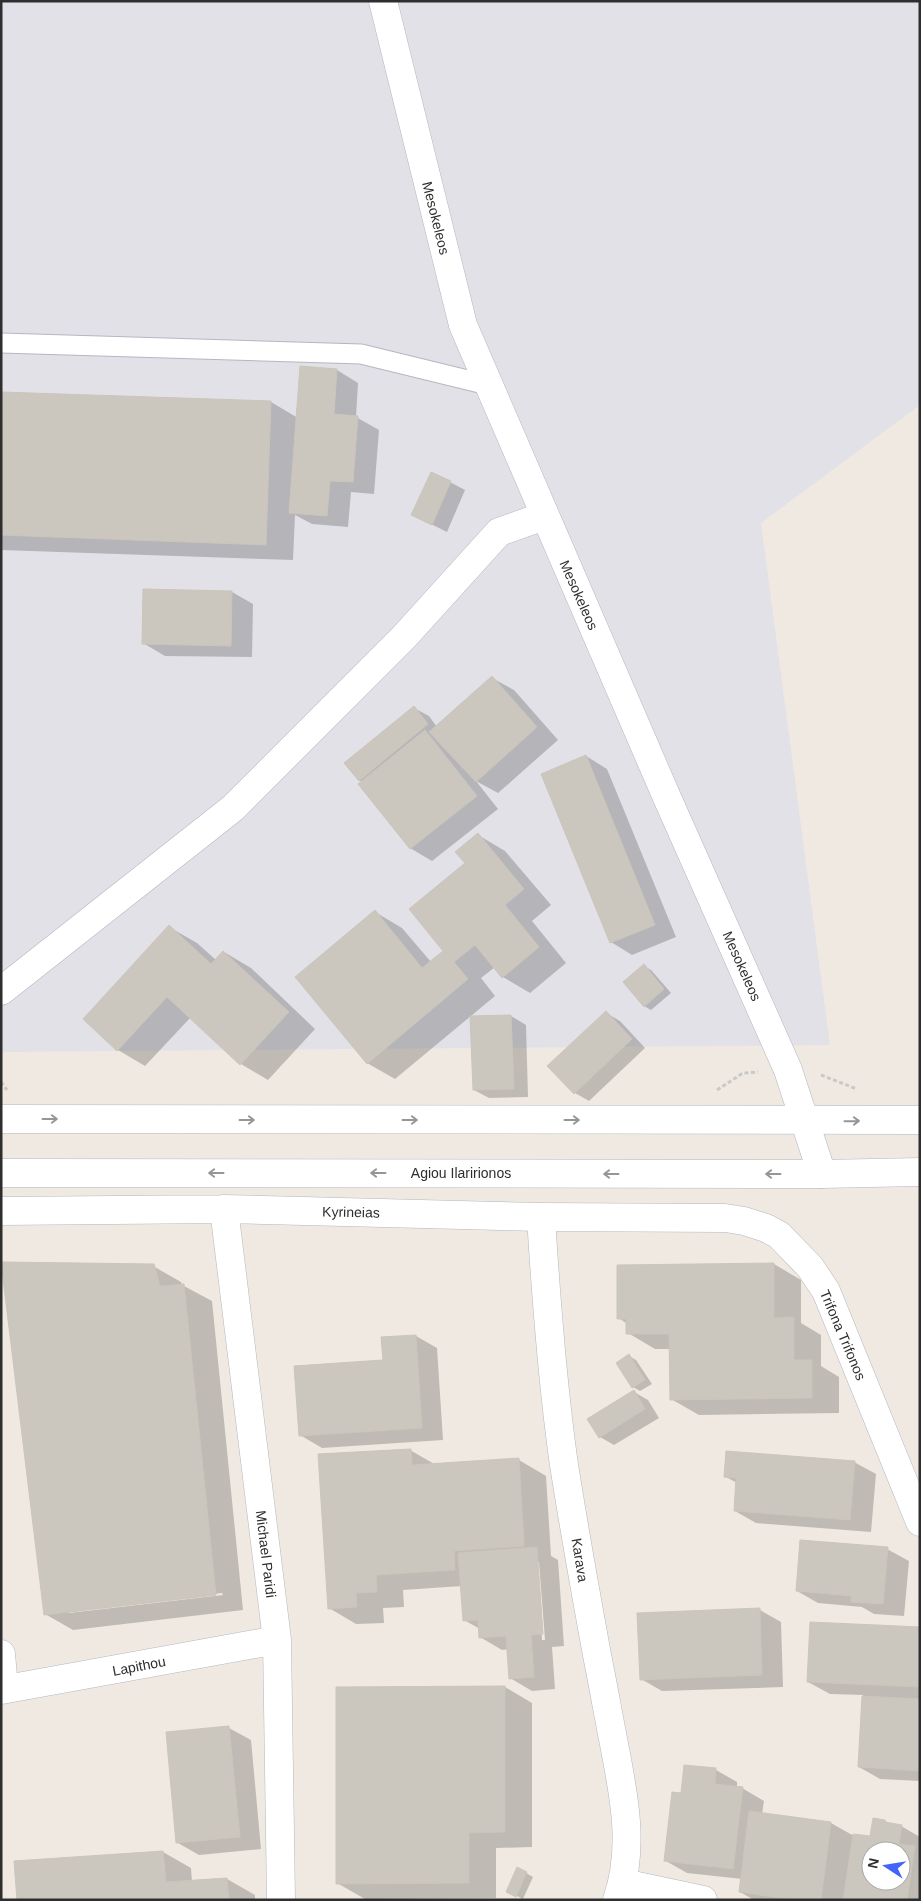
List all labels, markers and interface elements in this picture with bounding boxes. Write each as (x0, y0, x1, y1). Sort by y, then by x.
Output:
street label: Mesokeleos (419, 180, 453, 256)
street label: Mesokeleos (556, 558, 602, 632)
street label: Mesokeleos (719, 929, 765, 1003)
one-way arrow (42, 1114, 58, 1124)
one-way arrow (239, 1115, 255, 1125)
one-way arrow (402, 1115, 418, 1125)
one-way arrow (564, 1116, 580, 1125)
one-way arrow (844, 1116, 860, 1126)
street label: Agiou Ilaririonos (411, 1165, 511, 1181)
one-way arrow (208, 1168, 224, 1178)
one-way arrow (371, 1168, 387, 1178)
one-way arrow (603, 1169, 620, 1179)
one-way arrow (766, 1169, 782, 1179)
street label: Kyrineias (322, 1203, 380, 1221)
street label: Trifona Trifonos (817, 1287, 869, 1383)
street label: Michael Paridi (253, 1509, 279, 1599)
street label: Karava (569, 1537, 591, 1583)
street label: Lapithou (111, 1653, 167, 1679)
north arrow (861, 1841, 911, 1891)
text: N (864, 1857, 882, 1870)

